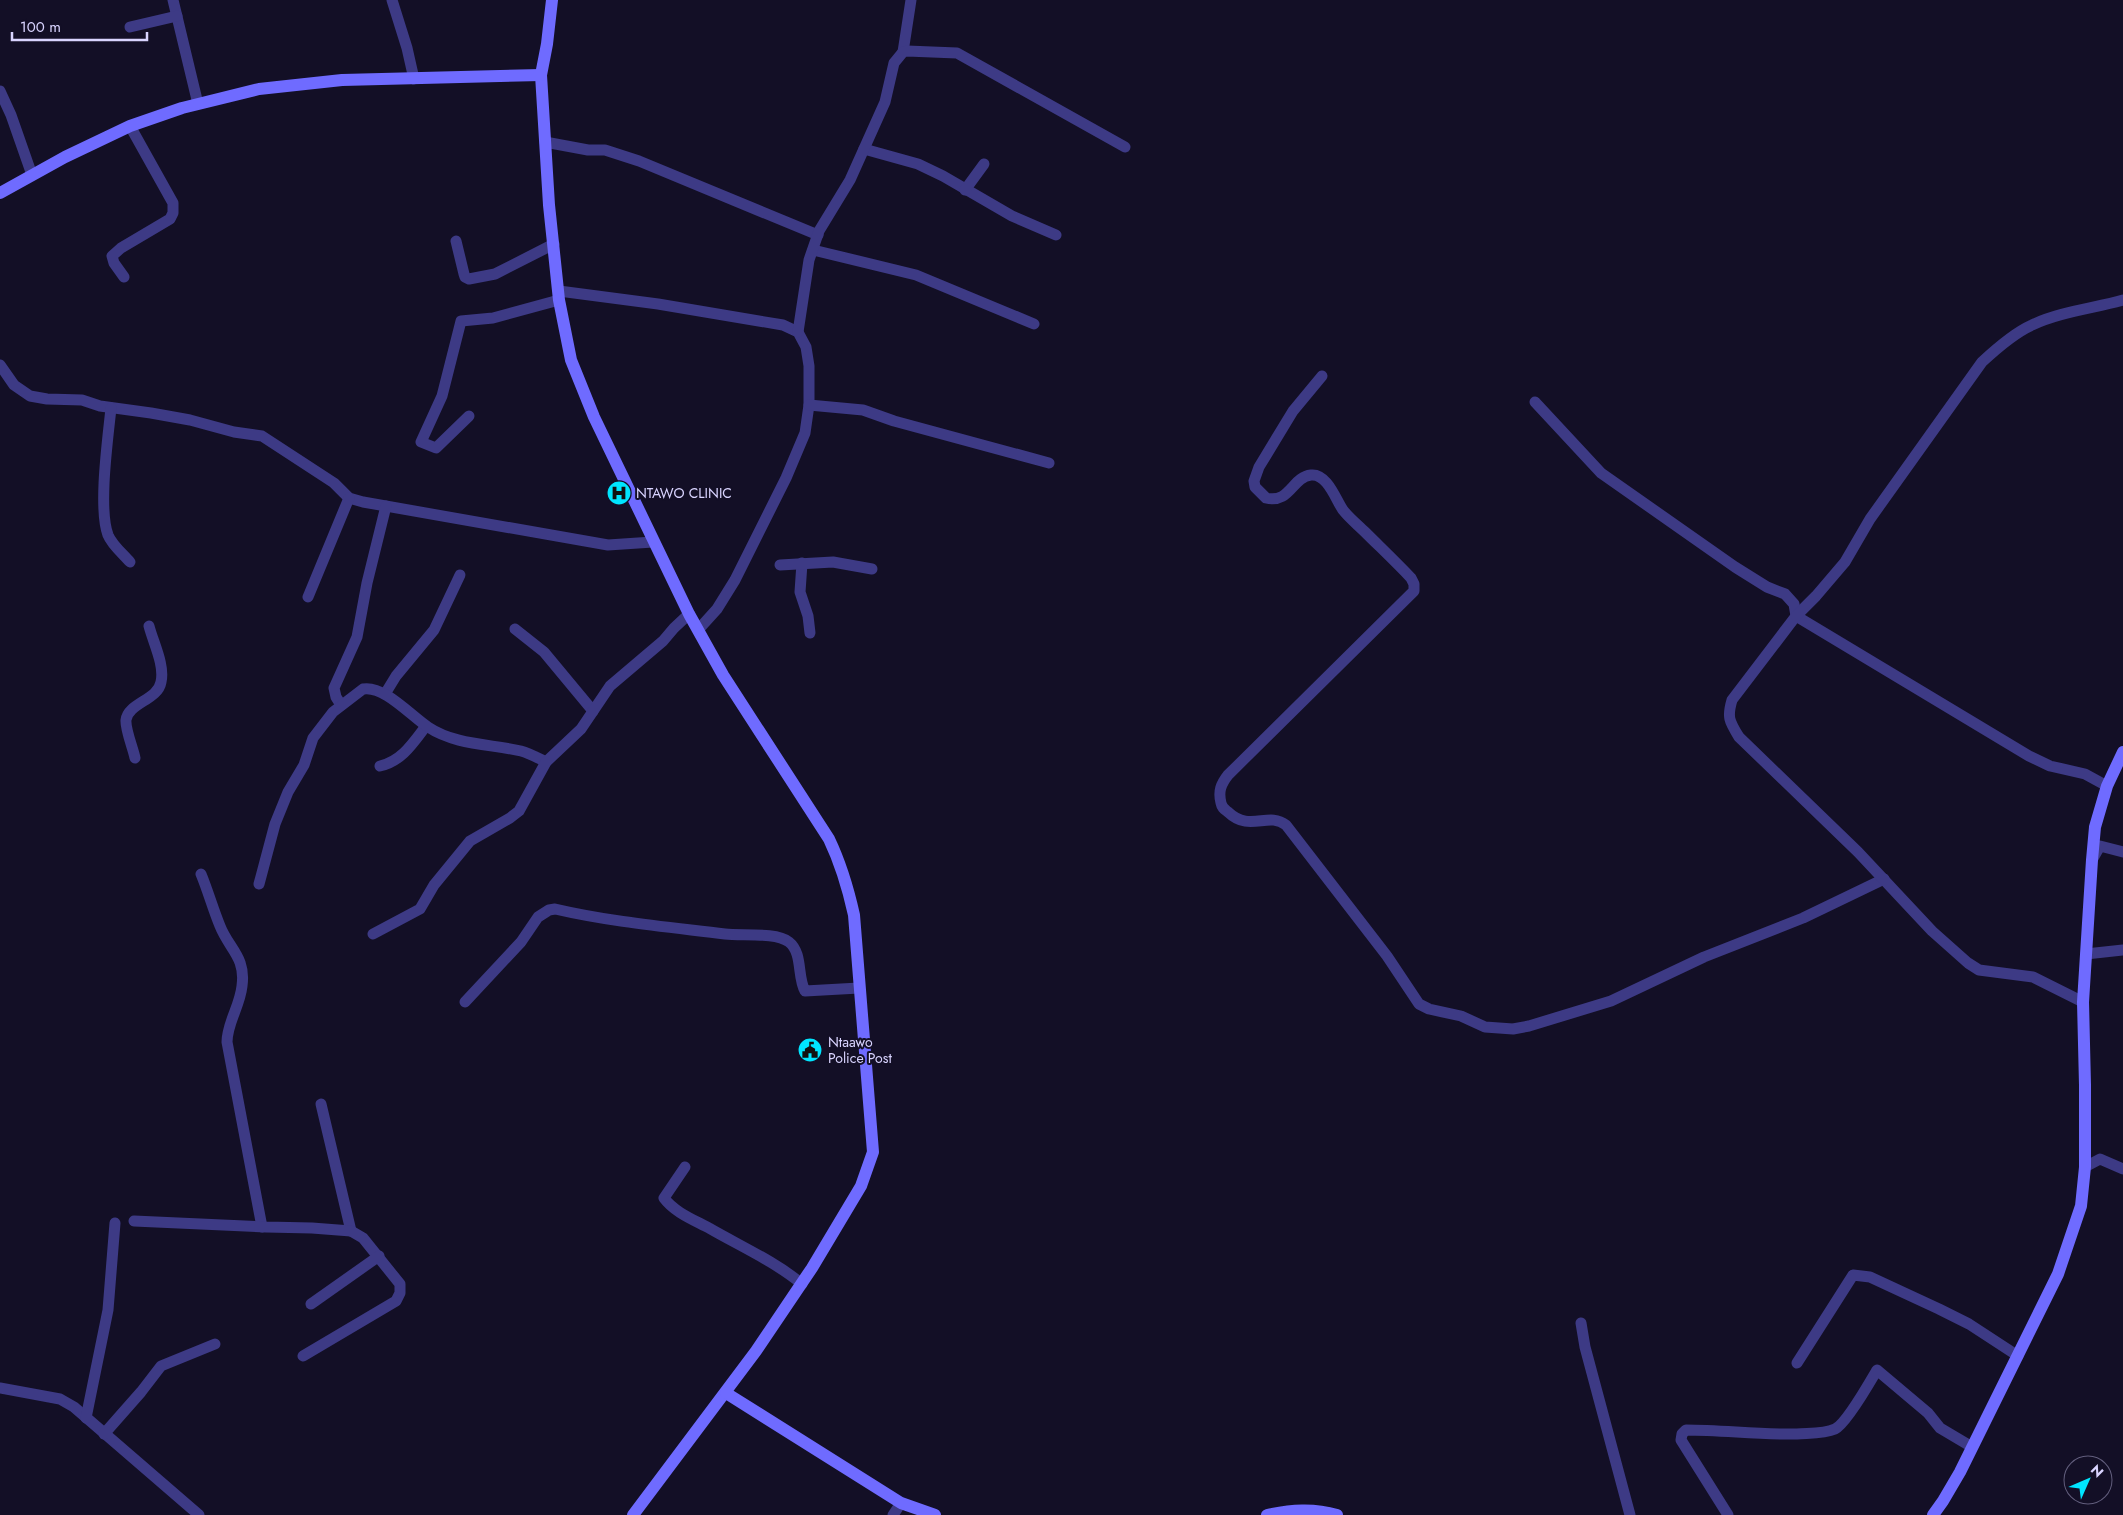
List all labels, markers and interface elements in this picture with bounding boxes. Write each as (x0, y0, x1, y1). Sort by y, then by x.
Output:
scale bar (12, 10, 148, 42)
text: 100 m (20, 16, 61, 38)
hospital icon: NTAWO CLINIC (606, 480, 632, 506)
place label: NTAWO CLINIC (636, 483, 732, 503)
place label: Ntaawo Police Post (828, 1032, 892, 1068)
public building icon: Ntaawo Police Post (797, 1037, 823, 1063)
north arrow (2063, 1455, 2113, 1505)
text: N (2086, 1460, 2108, 1482)

